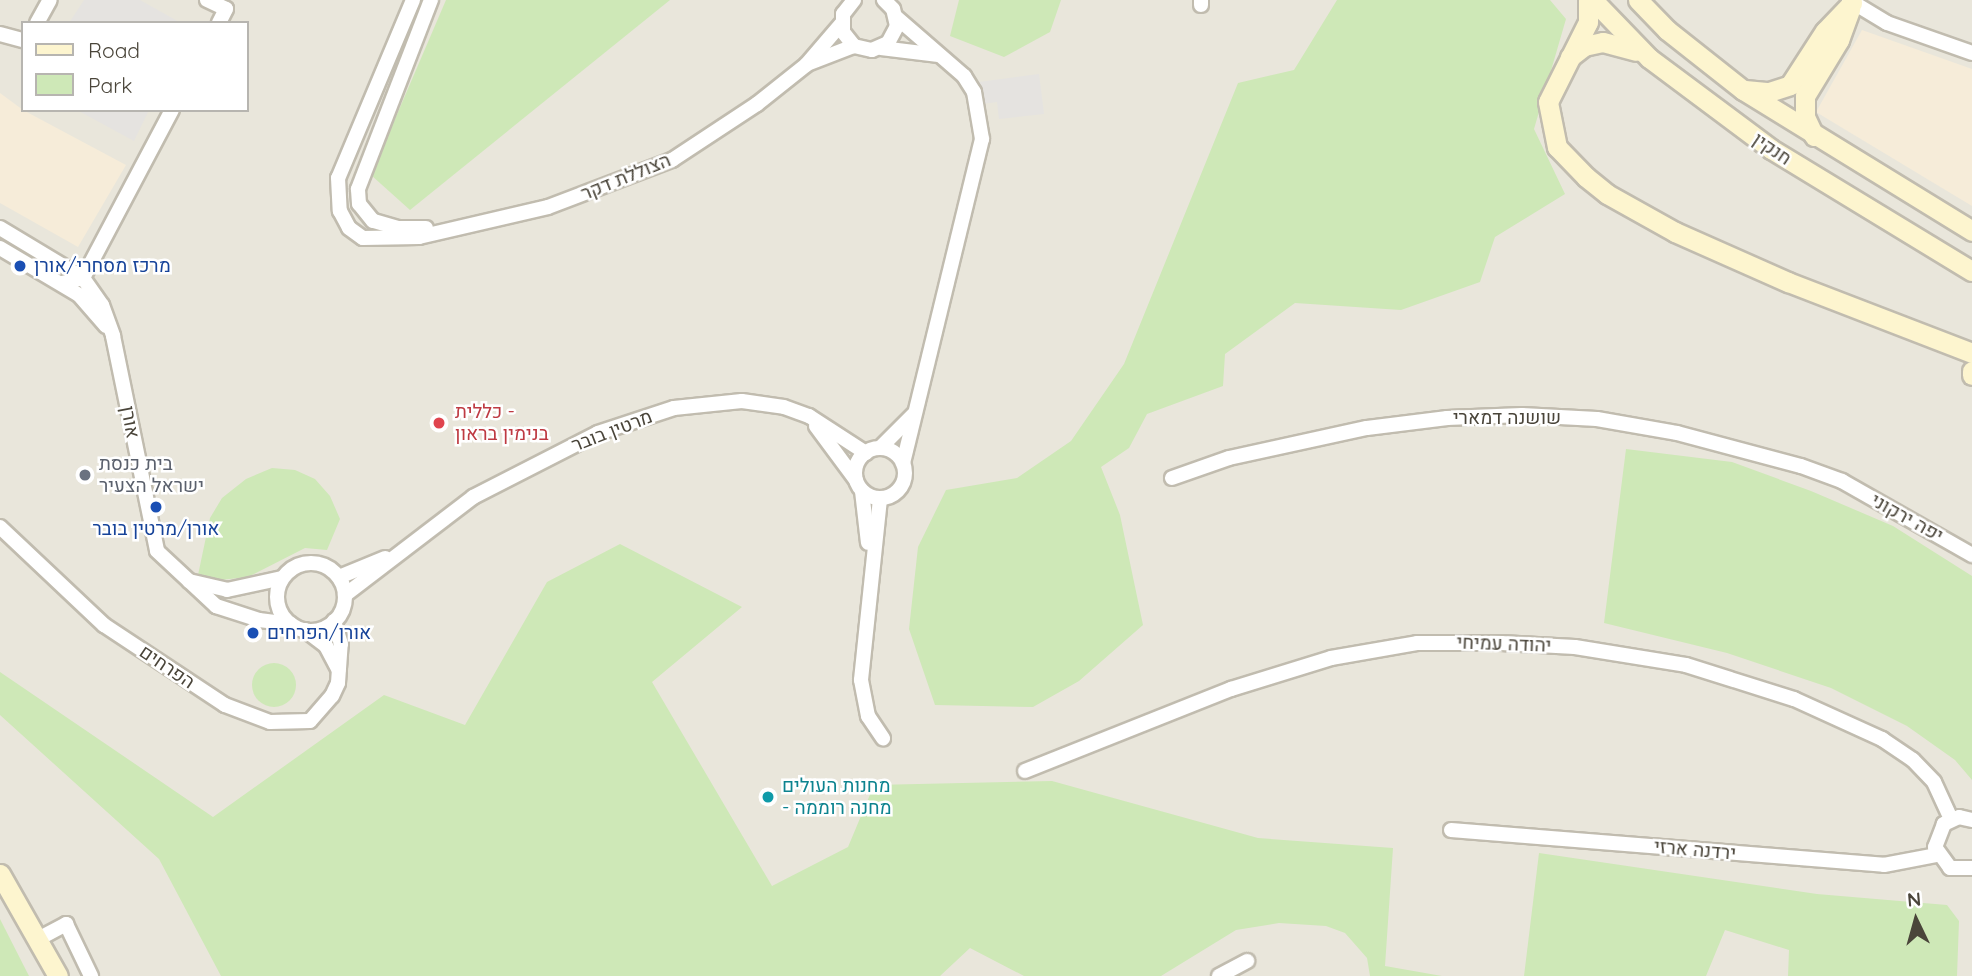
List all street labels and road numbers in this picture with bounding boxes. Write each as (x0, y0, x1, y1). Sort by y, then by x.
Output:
street label: חנקין (1748, 128, 1796, 170)
street label: הצוללת דקר (578, 149, 674, 205)
street label: אורן (116, 404, 144, 440)
street label: מרטין בובר (569, 405, 655, 457)
street label: שושנה דמארי (1453, 407, 1561, 429)
street label: יפה ירקוני (1867, 489, 1947, 547)
street label: יהודה עמיחי (1456, 631, 1552, 657)
street label: הפרחים (135, 640, 199, 694)
street label: ירדנה ארזי (1653, 835, 1737, 865)

